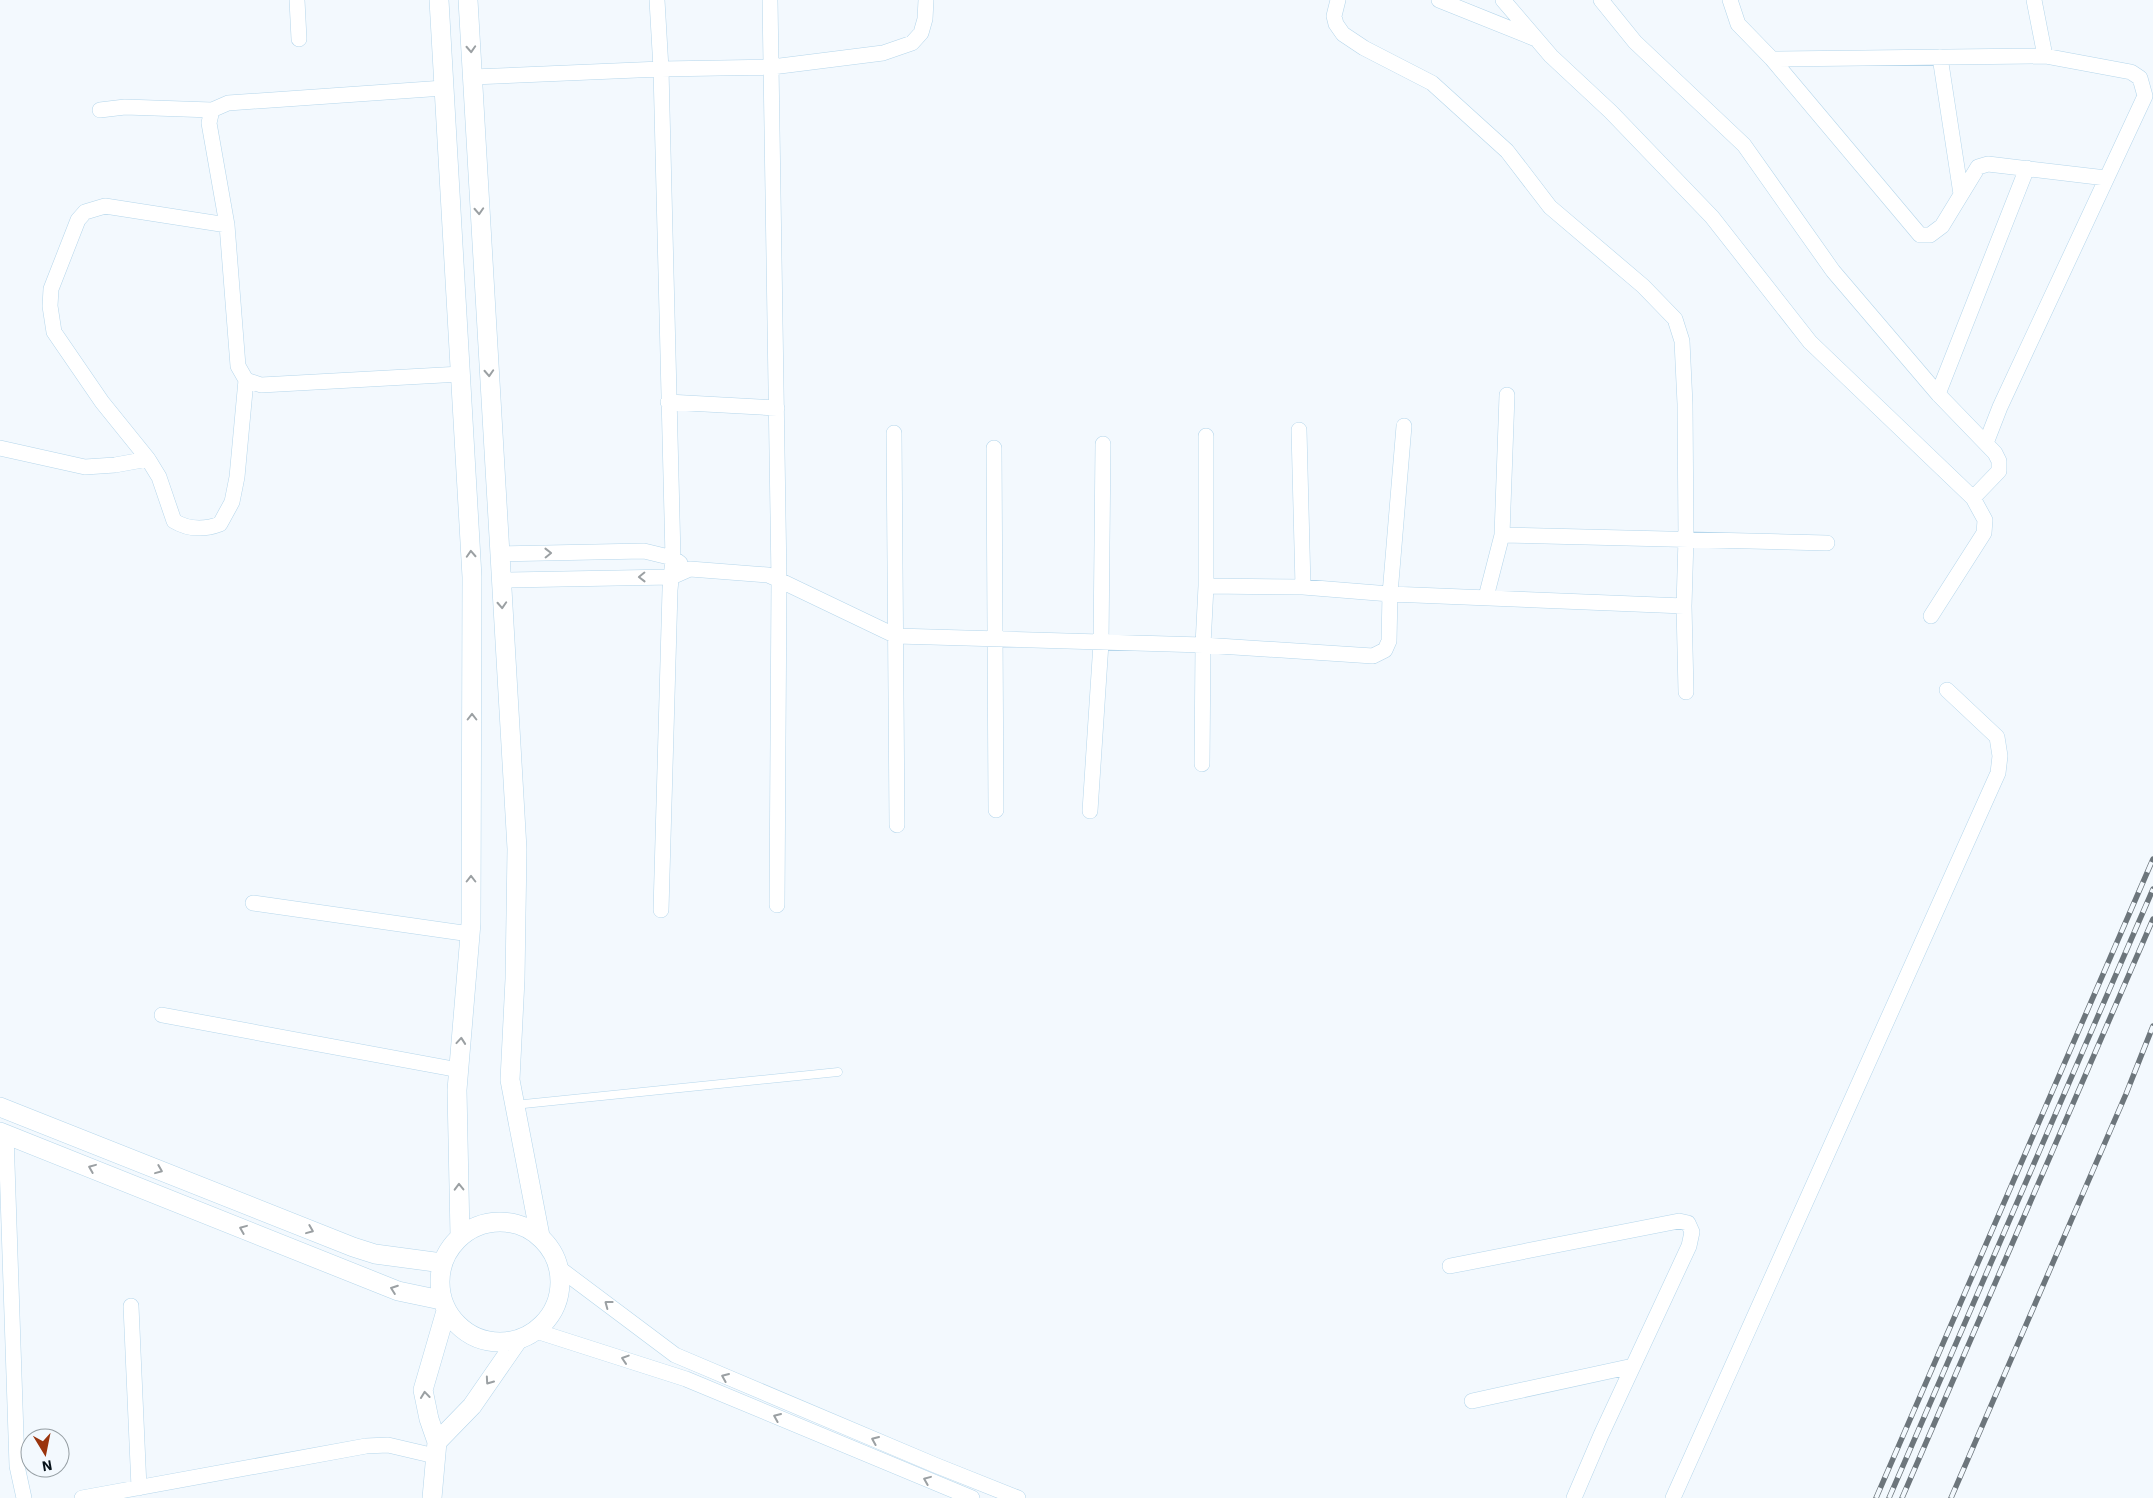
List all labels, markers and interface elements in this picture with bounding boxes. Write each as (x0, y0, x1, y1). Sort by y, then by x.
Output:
one-way arrow (465, 45, 476, 53)
one-way arrow (474, 207, 485, 215)
one-way arrow (484, 369, 495, 377)
one-way arrow (544, 548, 552, 558)
one-way arrow (465, 550, 476, 558)
one-way arrow (638, 572, 646, 582)
one-way arrow (497, 602, 508, 610)
one-way arrow (467, 712, 477, 720)
one-way arrow (466, 875, 476, 882)
one-way arrow (456, 1037, 467, 1045)
one-way arrow (88, 1164, 97, 1174)
one-way arrow (154, 1164, 163, 1175)
one-way arrow (454, 1183, 464, 1191)
one-way arrow (239, 1224, 248, 1235)
one-way arrow (306, 1224, 314, 1234)
one-way arrow (390, 1285, 398, 1295)
one-way arrow (605, 1302, 614, 1310)
one-way arrow (622, 1355, 630, 1365)
one-way arrow (722, 1373, 730, 1383)
one-way arrow (486, 1375, 495, 1385)
one-way arrow (420, 1390, 431, 1398)
one-way arrow (773, 1413, 782, 1423)
north arrow (20, 1428, 70, 1478)
one-way arrow (871, 1436, 880, 1446)
text: N (41, 1456, 54, 1476)
one-way arrow (923, 1475, 932, 1486)

